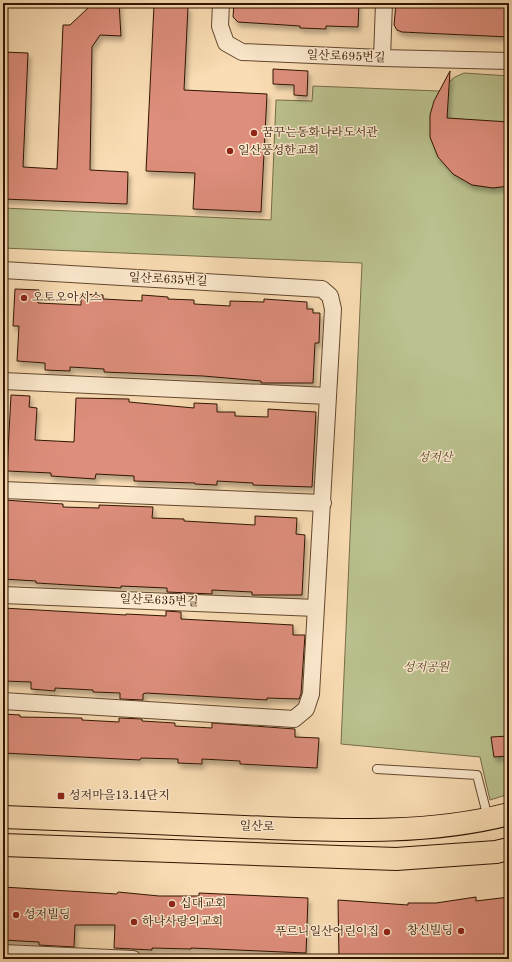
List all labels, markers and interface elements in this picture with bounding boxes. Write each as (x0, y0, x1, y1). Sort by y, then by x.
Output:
street label: 일산로695번길 (306, 49, 386, 64)
place label: 꿈꾸는동화나라도서관 (262, 126, 378, 139)
marker: 꿈꾸는동화나라도서관 (249, 128, 259, 138)
place label: 일산풍성한교회 (238, 143, 319, 157)
marker: 일산풍성한교회 (225, 146, 235, 156)
street label: 일산로635번길 (128, 271, 208, 288)
place label: 오토오아시스 (32, 291, 102, 304)
marker: 오토오아시스 (19, 293, 29, 303)
park label: 성저산 (418, 450, 455, 464)
street label: 일산로635번길 (119, 593, 199, 608)
park label: 성저공원 (403, 660, 451, 674)
place label: 성저마을13.14단지 (69, 789, 170, 802)
marker: 성저마을13.14단지 (56, 791, 66, 801)
street label: 일산로 (239, 819, 275, 834)
place label: 십대교회 (180, 897, 226, 910)
marker: 십대교회 (167, 899, 177, 909)
place label: 성저빌딩 (24, 907, 70, 921)
marker: 성저빌딩 (11, 910, 21, 920)
place label: 하나사랑의교회 (142, 915, 223, 928)
marker: 하나사랑의교회 (129, 917, 139, 927)
place label: 창신빌딩 (407, 923, 453, 937)
place label: 푸르니일산어린이집 (275, 925, 379, 938)
marker: 창신빌딩 (456, 926, 466, 936)
marker: 푸르니일산어린이집 (382, 927, 392, 937)

